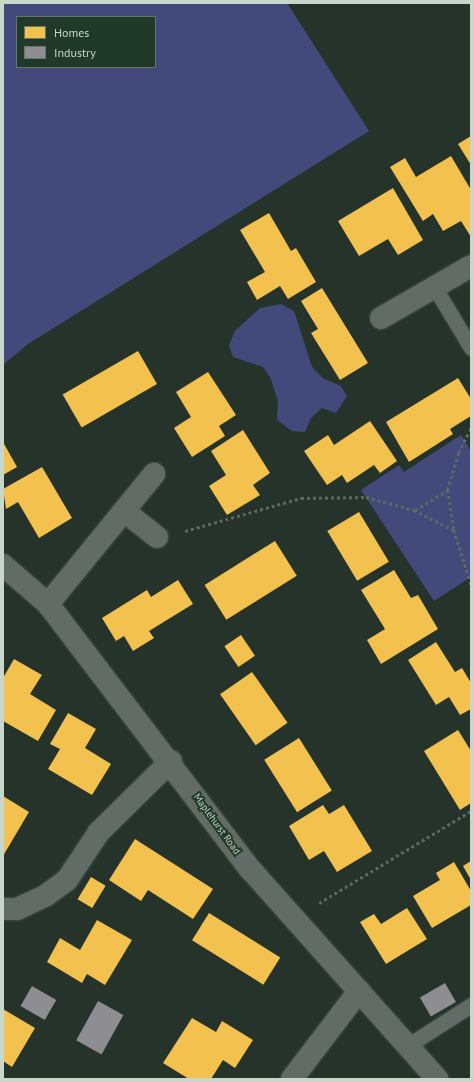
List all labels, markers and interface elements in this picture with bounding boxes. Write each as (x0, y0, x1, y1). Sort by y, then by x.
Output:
legend (16, 16, 156, 68)
text: Homes (54, 25, 89, 40)
text: Industry (54, 45, 96, 60)
street label: Maplehurst Road (191, 791, 243, 857)

